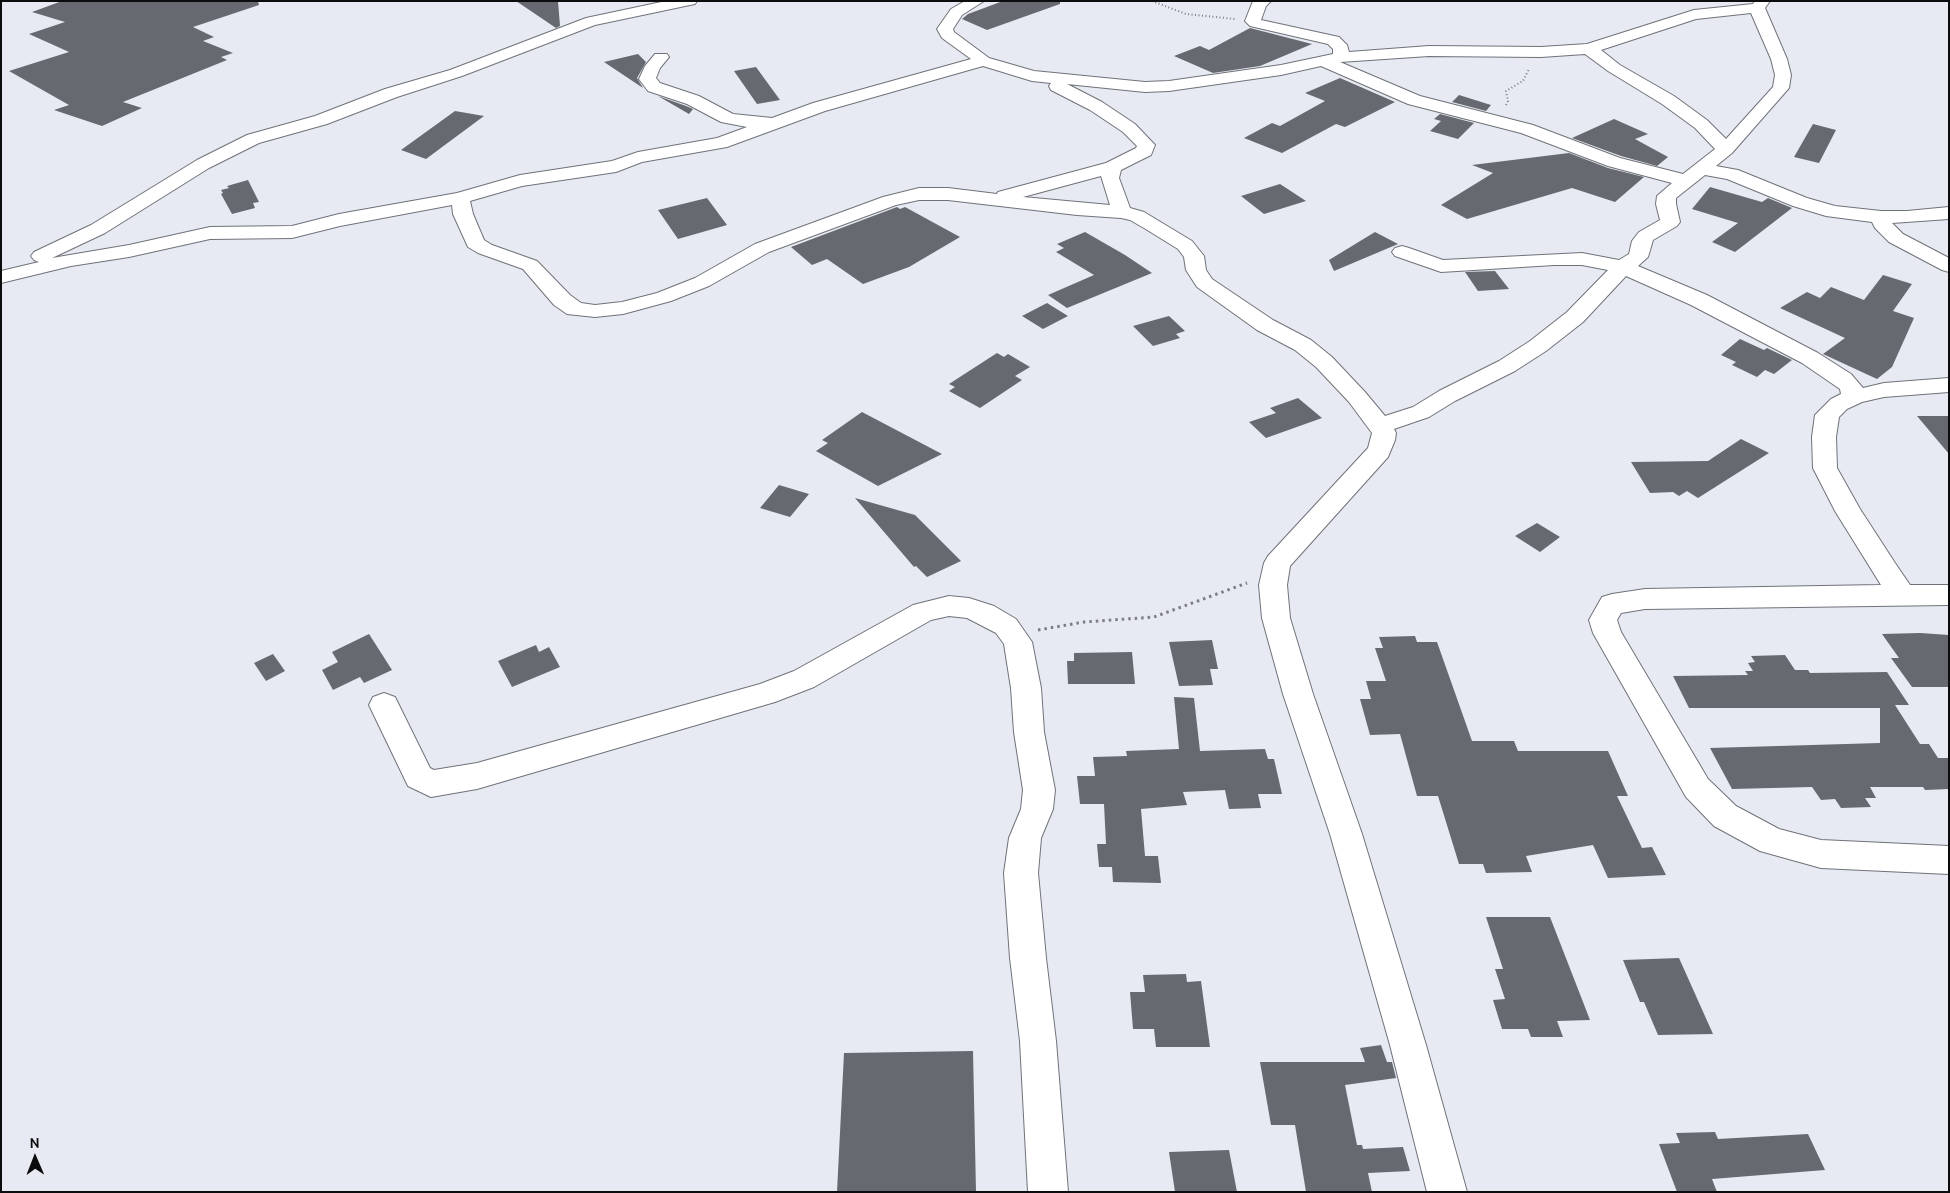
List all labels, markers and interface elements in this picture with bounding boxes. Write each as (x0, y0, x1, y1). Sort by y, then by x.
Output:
north arrow (10, 1133, 60, 1183)
text: N (30, 1134, 40, 1152)

